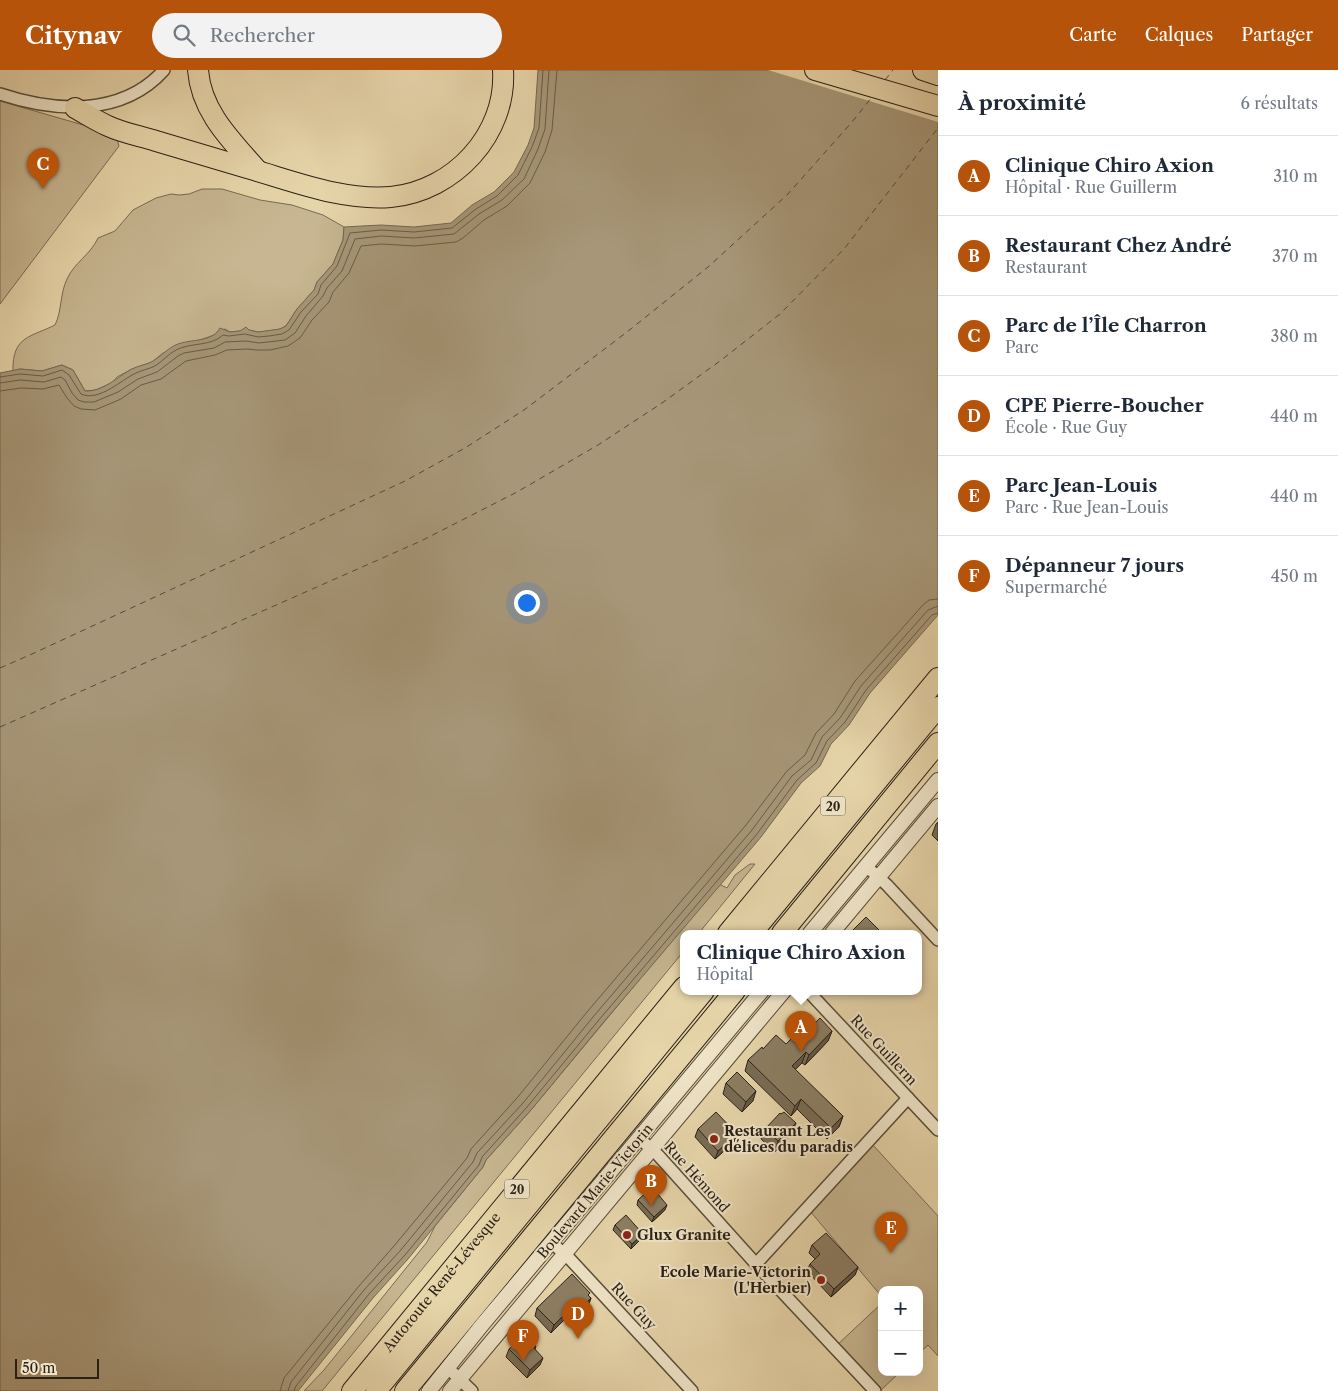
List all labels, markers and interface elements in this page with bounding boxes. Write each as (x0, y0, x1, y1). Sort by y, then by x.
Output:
search box (152, 13, 502, 58)
text: Citynav (25, 21, 122, 50)
icon: search (170, 21, 198, 49)
text: Rechercher (210, 24, 315, 47)
text: Carte (1069, 24, 1117, 46)
text: Calques (1145, 24, 1213, 46)
text: Partager (1241, 24, 1313, 46)
text: À proximité (958, 90, 1086, 115)
text: 6 résultats (1241, 93, 1318, 113)
pin: C (27, 148, 59, 189)
text: Clinique Chiro Axion (1005, 154, 1214, 177)
text: A (968, 166, 980, 186)
text: 310 m (1273, 166, 1318, 186)
text: Hôpital · Rue Guillerm (1005, 177, 1177, 197)
text: Restaurant Chez André (1005, 234, 1232, 257)
text: B (968, 246, 980, 266)
text: 370 m (1272, 246, 1318, 266)
text: Restaurant (1005, 257, 1087, 277)
text: Parc de l’Île Charron (1005, 314, 1207, 337)
text: C (968, 326, 980, 346)
text: 380 m (1270, 326, 1318, 346)
text: Parc (1005, 337, 1039, 357)
text: CPE Pierre-Boucher (1005, 394, 1204, 417)
text: D (967, 406, 981, 426)
text: 440 m (1270, 406, 1318, 426)
text: École · Rue Guy (1005, 417, 1127, 437)
text: Parc Jean-Louis (1005, 474, 1157, 497)
text: E (968, 486, 980, 506)
text: 440 m (1270, 486, 1318, 506)
text: Parc · Rue Jean-Louis (1005, 497, 1169, 517)
text: Dépanneur 7 jours (1005, 554, 1184, 577)
text: F (969, 566, 979, 586)
text: 450 m (1271, 566, 1318, 586)
text: Supermarché (1005, 577, 1107, 597)
your location (514, 590, 540, 616)
road number: 20 (820, 796, 846, 816)
popup (680, 930, 922, 995)
text: Clinique Chiro Axion (697, 941, 905, 964)
text: Hôpital (697, 964, 753, 984)
pin: A (785, 1011, 817, 1052)
street label: Rue Guillerm (847, 1011, 921, 1089)
street label: Boulevard Marie-Victorin (534, 1120, 656, 1262)
place label: Restaurant Les délices du paradis (724, 1122, 853, 1156)
marker: Restaurant Les délices du paradis (708, 1133, 720, 1145)
street label: Rue Hémond (661, 1138, 734, 1216)
pin: B (635, 1165, 667, 1206)
road number: 20 (504, 1180, 530, 1198)
street label: Autoroute René-Lévesque (378, 1208, 504, 1356)
pin: E (875, 1212, 907, 1253)
place label: Glux Granite (637, 1226, 731, 1244)
marker: Glux Granite (621, 1229, 633, 1241)
place label: Ecole Marie-Victorin (L'Herbier) (660, 1263, 811, 1297)
marker: Ecole Marie-Victorin (L'Herbier) (815, 1274, 827, 1286)
street label: Rue Guy (608, 1279, 660, 1333)
map controls (878, 1286, 923, 1376)
button: + (878, 1286, 923, 1331)
pin: D (562, 1298, 594, 1339)
pin: F (507, 1320, 539, 1361)
button: − (878, 1331, 923, 1376)
scale bar (15, 1356, 99, 1379)
text: 50 m (22, 1359, 55, 1377)

